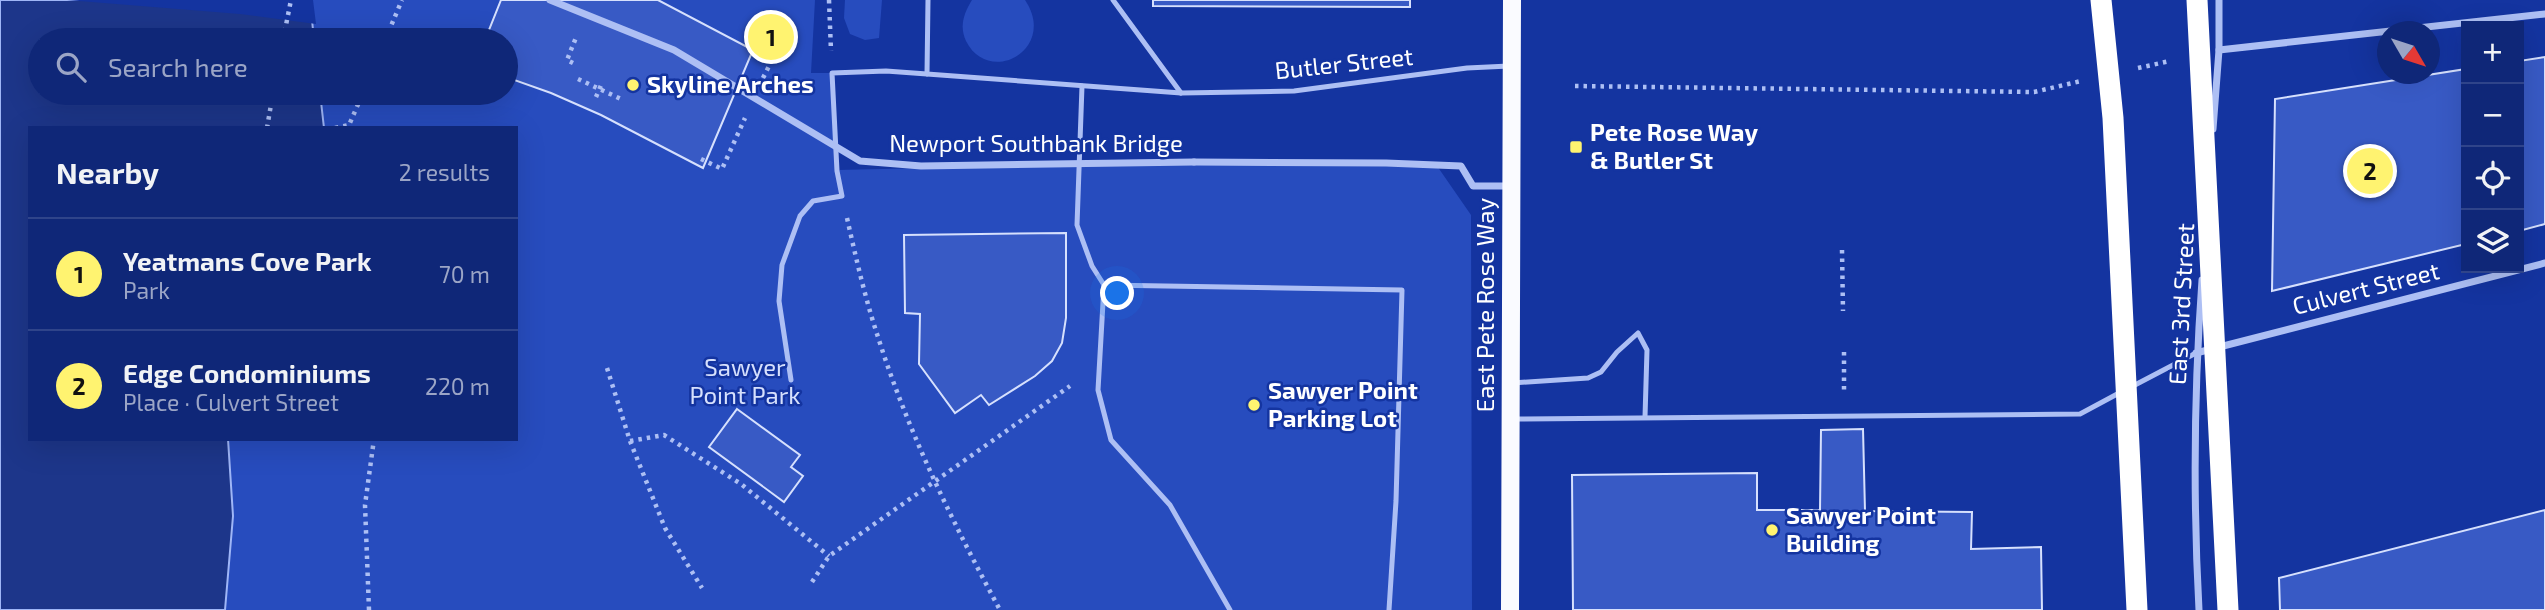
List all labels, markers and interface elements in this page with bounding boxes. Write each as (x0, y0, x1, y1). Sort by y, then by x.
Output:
pin: 1 (748, 11, 794, 63)
north arrow (2377, 21, 2440, 84)
map controls (2461, 21, 2524, 273)
button: + (2461, 21, 2524, 84)
search box (28, 28, 518, 105)
street label: Butler Street (1273, 41, 1414, 84)
icon: search (52, 48, 90, 86)
text: Search here (108, 51, 248, 82)
place label: Skyline Arches (647, 69, 814, 98)
marker: Skyline Arches (625, 77, 641, 93)
button: − (2461, 84, 2524, 147)
place label: Pete Rose Way & Butler St (1590, 117, 1758, 174)
street label: Newport Southbank Bridge (889, 128, 1183, 157)
marker: Pete Rose Way & Butler St (1568, 139, 1584, 155)
pin: 2 (2347, 145, 2393, 197)
button: locate (2461, 147, 2524, 210)
text: Nearby (56, 154, 159, 190)
text: 2 results (399, 158, 490, 186)
street label: East Pete Rose Way (1470, 198, 1499, 412)
button: layers (2461, 210, 2524, 273)
street label: East 3rd Street (2162, 222, 2199, 385)
text: Yeatmans Cove Park (123, 245, 371, 276)
street label: Culvert Street (2289, 255, 2442, 320)
text: 1 (74, 260, 84, 288)
text: 70 m (439, 260, 490, 288)
text: Park (123, 276, 170, 304)
your location (1100, 276, 1134, 310)
park label: Sawyer Point Park (689, 352, 801, 409)
text: Edge Condominiums (123, 357, 371, 388)
text: 2 (72, 372, 86, 400)
text: 220 m (425, 372, 490, 400)
place label: Sawyer Point Parking Lot (1268, 375, 1418, 432)
text: Place · Culvert Street (123, 388, 339, 416)
marker: Sawyer Point Parking Lot (1246, 397, 1262, 413)
place label: Sawyer Point Building (1786, 500, 1936, 557)
marker: Sawyer Point Building (1764, 522, 1780, 538)

